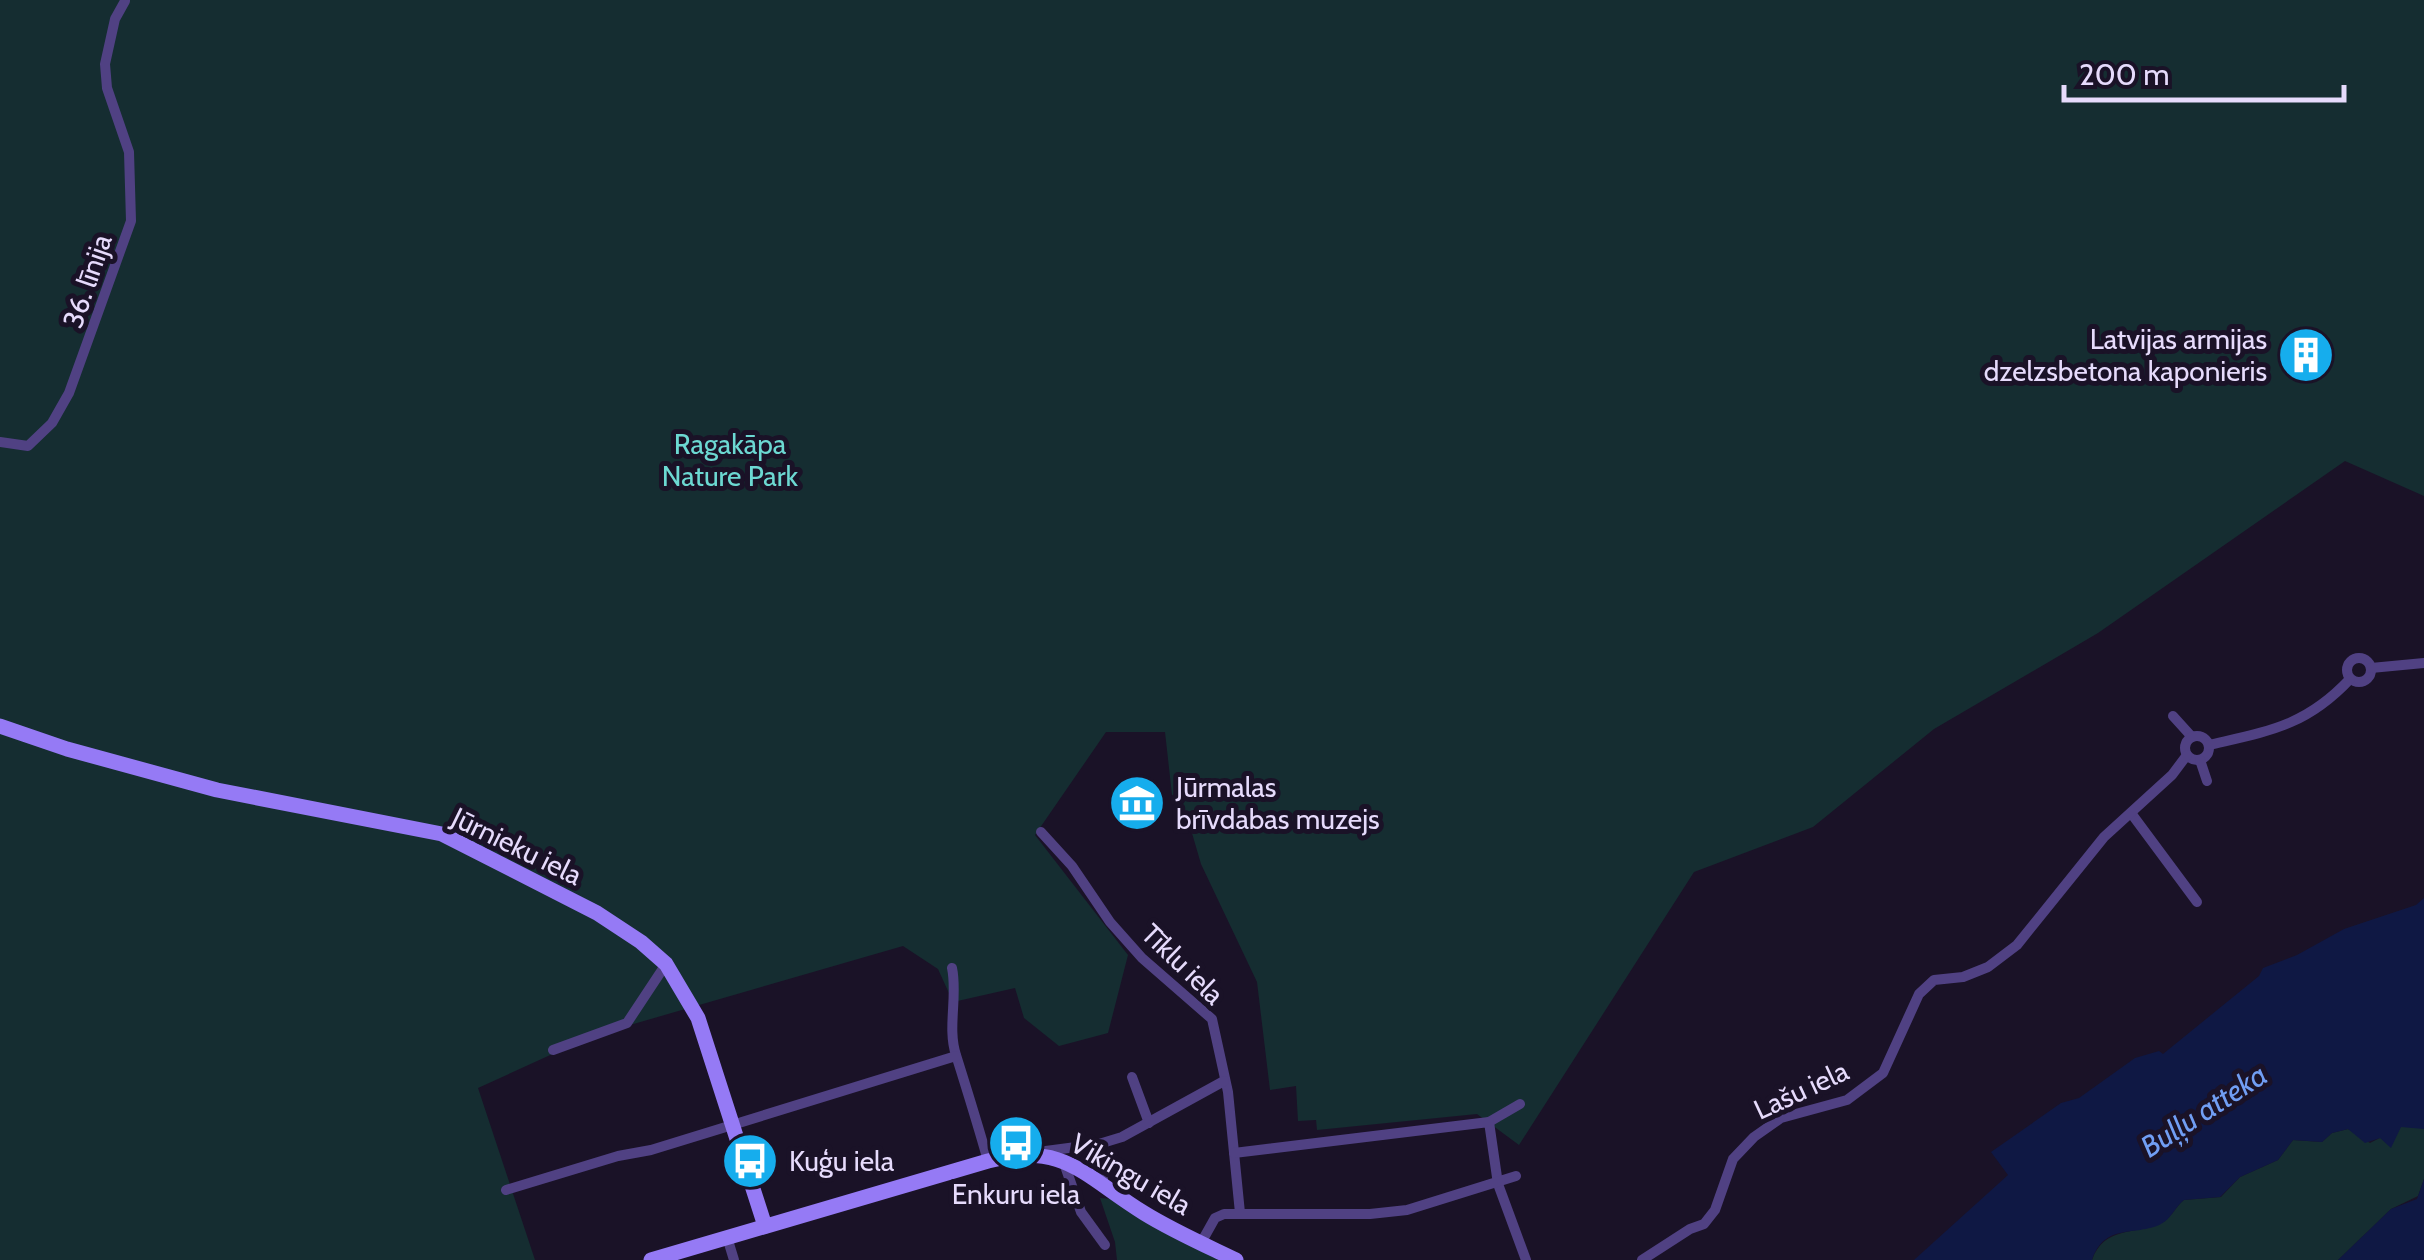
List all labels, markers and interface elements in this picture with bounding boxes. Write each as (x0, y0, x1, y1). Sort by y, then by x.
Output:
scale bar (2064, 40, 2344, 102)
text: 200 m (2079, 56, 2170, 93)
street label: 36. līnija (55, 229, 119, 332)
place label: Latvijas armijas dzelzsbetona kaponieris (1984, 322, 2267, 388)
building icon: Latvijas armijas dzelzsbetona kaponieris (2276, 325, 2336, 385)
park label: Ragakāpa Nature Park (662, 427, 799, 493)
place label: Jūrmalas brīvdabas muzejs (1175, 770, 1380, 836)
museum icon: Jūrmalas brīvdabas muzejs (1107, 773, 1167, 833)
street label: Jūrnieku iela (446, 800, 588, 892)
street label: Tīklu iela (1135, 917, 1232, 1012)
street label: Lašu iela (1748, 1053, 1854, 1127)
water label: Buļļu atteka (2133, 1056, 2274, 1165)
bus stop icon: Enkuru iela (986, 1113, 1046, 1173)
street label: Vikingu iela (1065, 1126, 1198, 1222)
bus stop icon: Kuģu iela (720, 1131, 780, 1191)
place label: Kuģu iela (789, 1144, 895, 1178)
place label: Enkuru iela (952, 1177, 1081, 1211)

